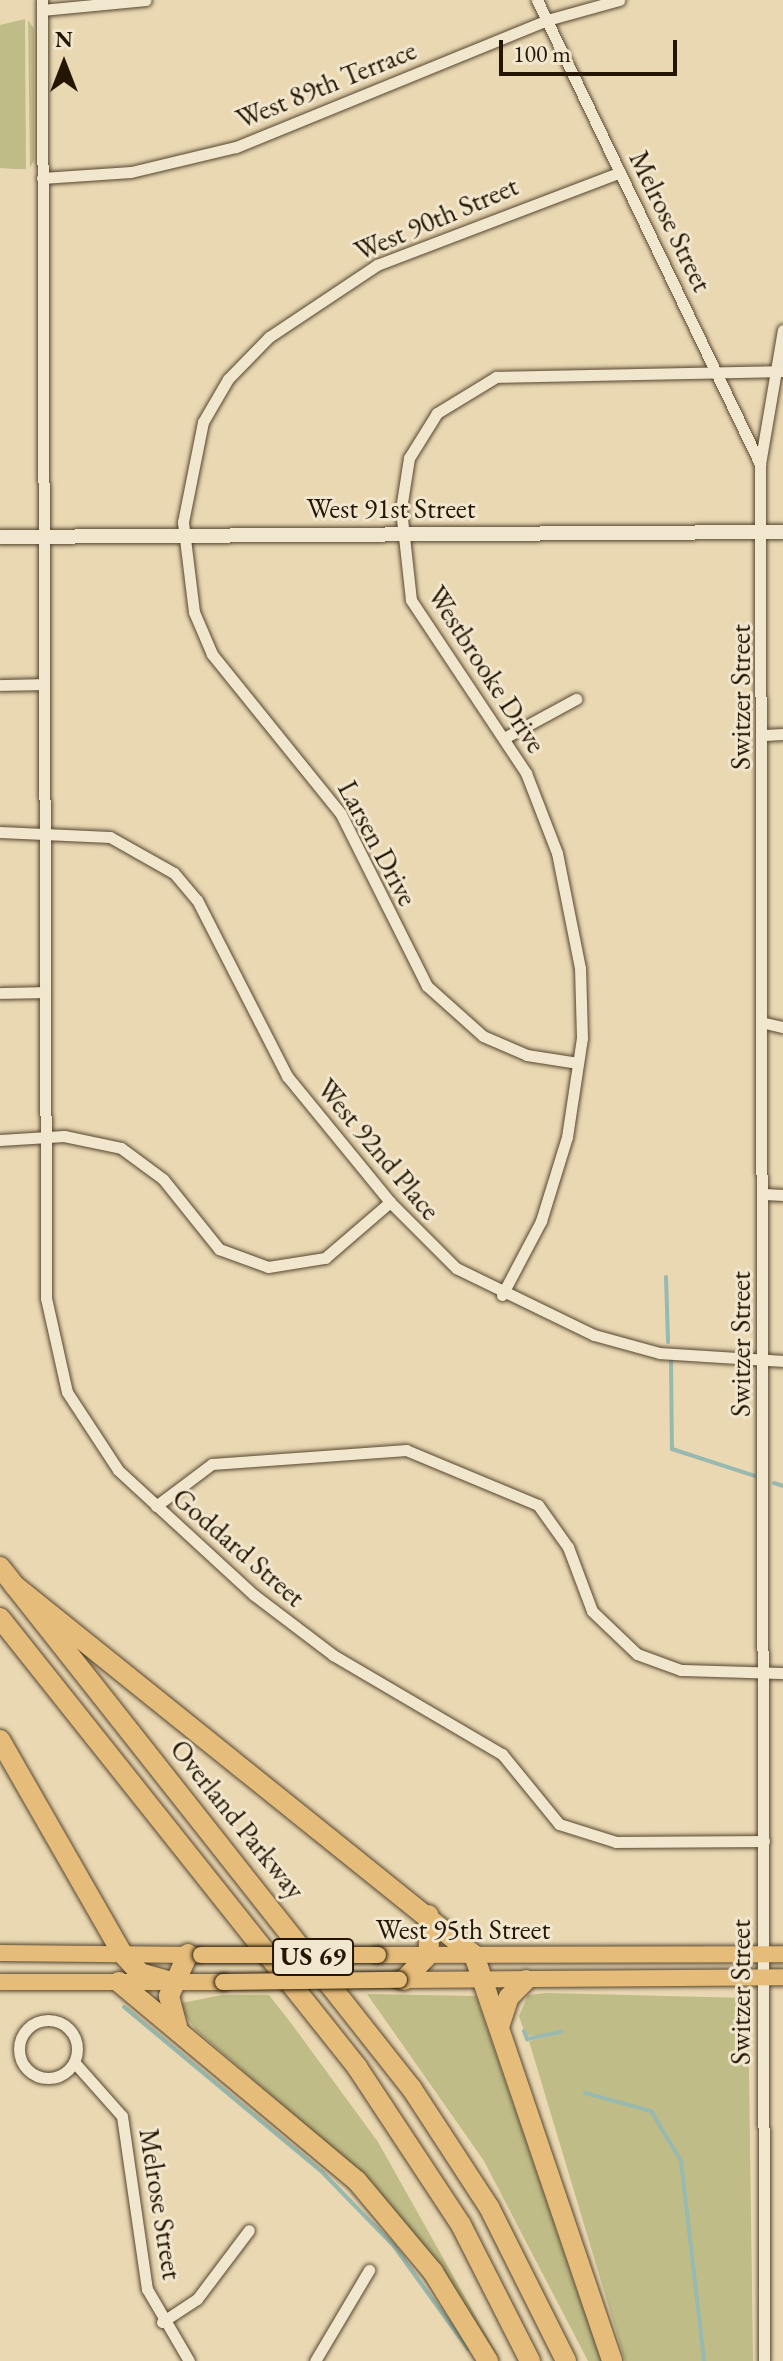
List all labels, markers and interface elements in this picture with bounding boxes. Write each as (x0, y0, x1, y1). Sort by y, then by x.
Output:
north arrow (24, 24, 104, 104)
scale bar (503, 24, 681, 74)
text: N (55, 25, 73, 54)
street label: West 89th Terrace (231, 33, 421, 135)
text: 100 m (513, 38, 571, 69)
street label: Melrose Street (622, 145, 720, 297)
street label: West 90th Street (349, 168, 523, 268)
street label: West 91st Street (306, 491, 476, 525)
street label: Westbrooke Drive (421, 579, 553, 759)
street label: Switzer Street (723, 624, 757, 770)
street label: Larsen Drive (331, 775, 425, 911)
street label: West 92nd Place (310, 1072, 448, 1226)
street label: Switzer Street (723, 1271, 757, 1417)
street label: Goddard Street (166, 1480, 312, 1614)
street label: Overland Parkway (163, 1733, 313, 1905)
street label: West 95th Street (376, 1912, 550, 1946)
street label: Switzer Street (723, 1919, 757, 2065)
road number: US 69 (271, 1935, 355, 1979)
street label: Melrose Street (132, 2126, 190, 2282)

